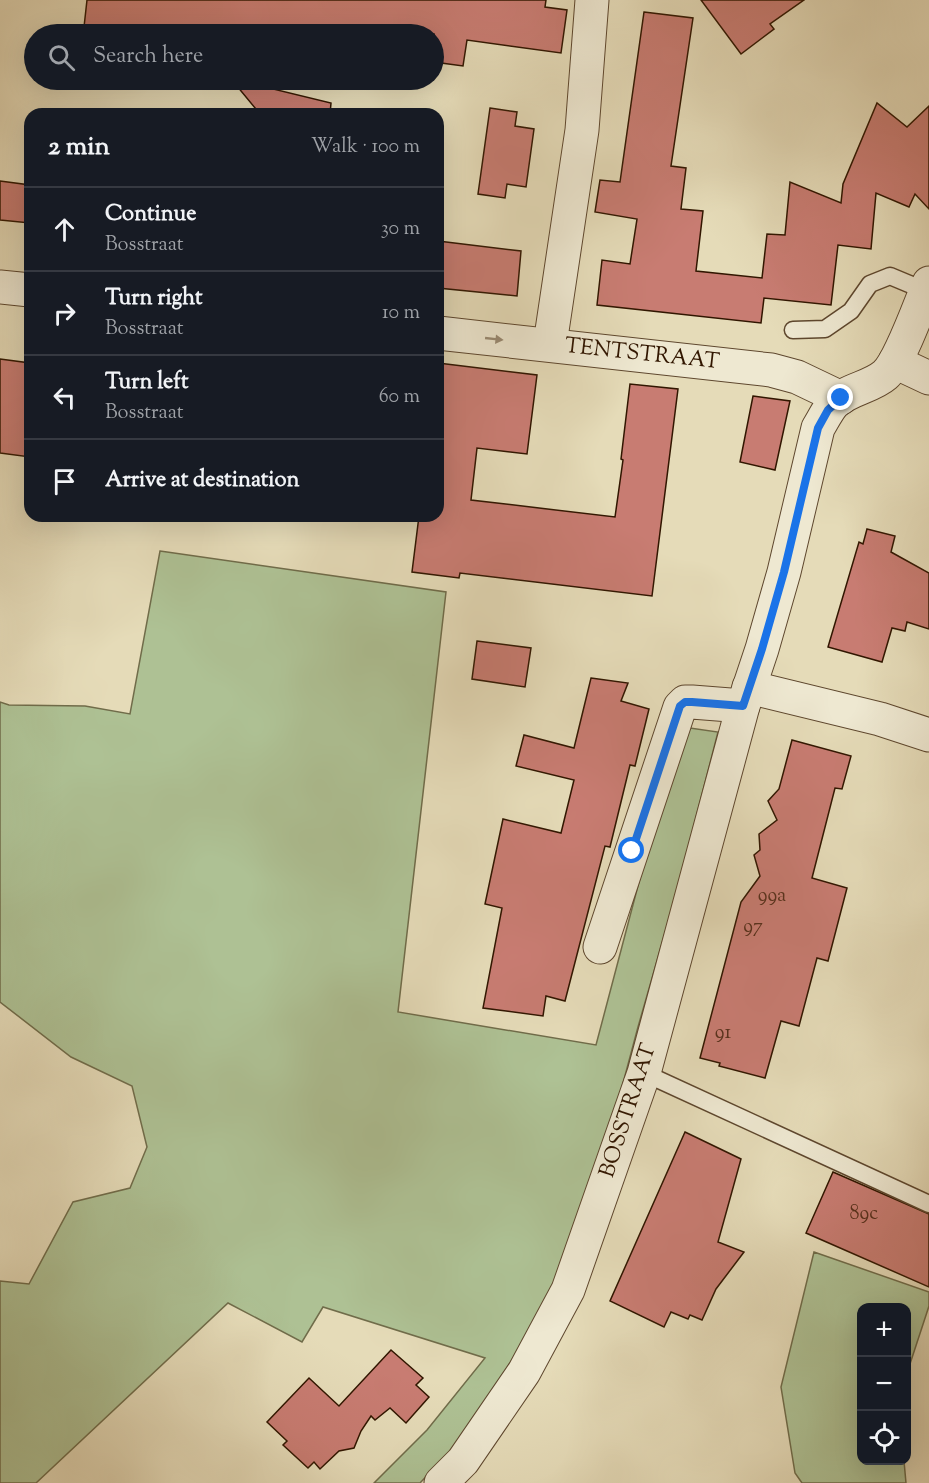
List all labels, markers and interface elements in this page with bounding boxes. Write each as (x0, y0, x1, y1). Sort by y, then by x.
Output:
search box (24, 24, 444, 90)
icon: search (45, 41, 78, 74)
text: Search here (93, 41, 203, 73)
text: 2 min (48, 129, 110, 166)
text: Walk · 100 m (311, 133, 420, 162)
text: Continue (105, 199, 196, 231)
icon: ahead (48, 213, 81, 246)
text: 30 m (381, 215, 420, 244)
text: Bosstraat (105, 231, 184, 260)
text: Turn right (105, 283, 202, 315)
icon: right (48, 297, 81, 330)
text: 10 m (382, 299, 420, 328)
text: Bosstraat (105, 315, 184, 344)
street label: TENTSTRAAT (563, 331, 721, 379)
one-way arrow (484, 334, 503, 344)
text: Turn left (105, 367, 188, 399)
icon: left (48, 381, 81, 414)
text: 60 m (379, 383, 420, 412)
route end (827, 384, 853, 410)
text: Bosstraat (105, 399, 184, 428)
icon: arrive (48, 465, 81, 498)
text: Arrive at destination (105, 465, 300, 497)
route start (618, 837, 644, 863)
house number: 99a (758, 882, 786, 911)
house number: 97 (743, 913, 763, 942)
house number: 91 (715, 1019, 731, 1048)
street label: BOSSTRAAT (592, 1039, 666, 1182)
house number: 89c (850, 1200, 878, 1229)
map controls (857, 1303, 911, 1465)
button: + (857, 1303, 911, 1357)
button: − (857, 1357, 911, 1411)
button: locate (857, 1411, 911, 1465)

